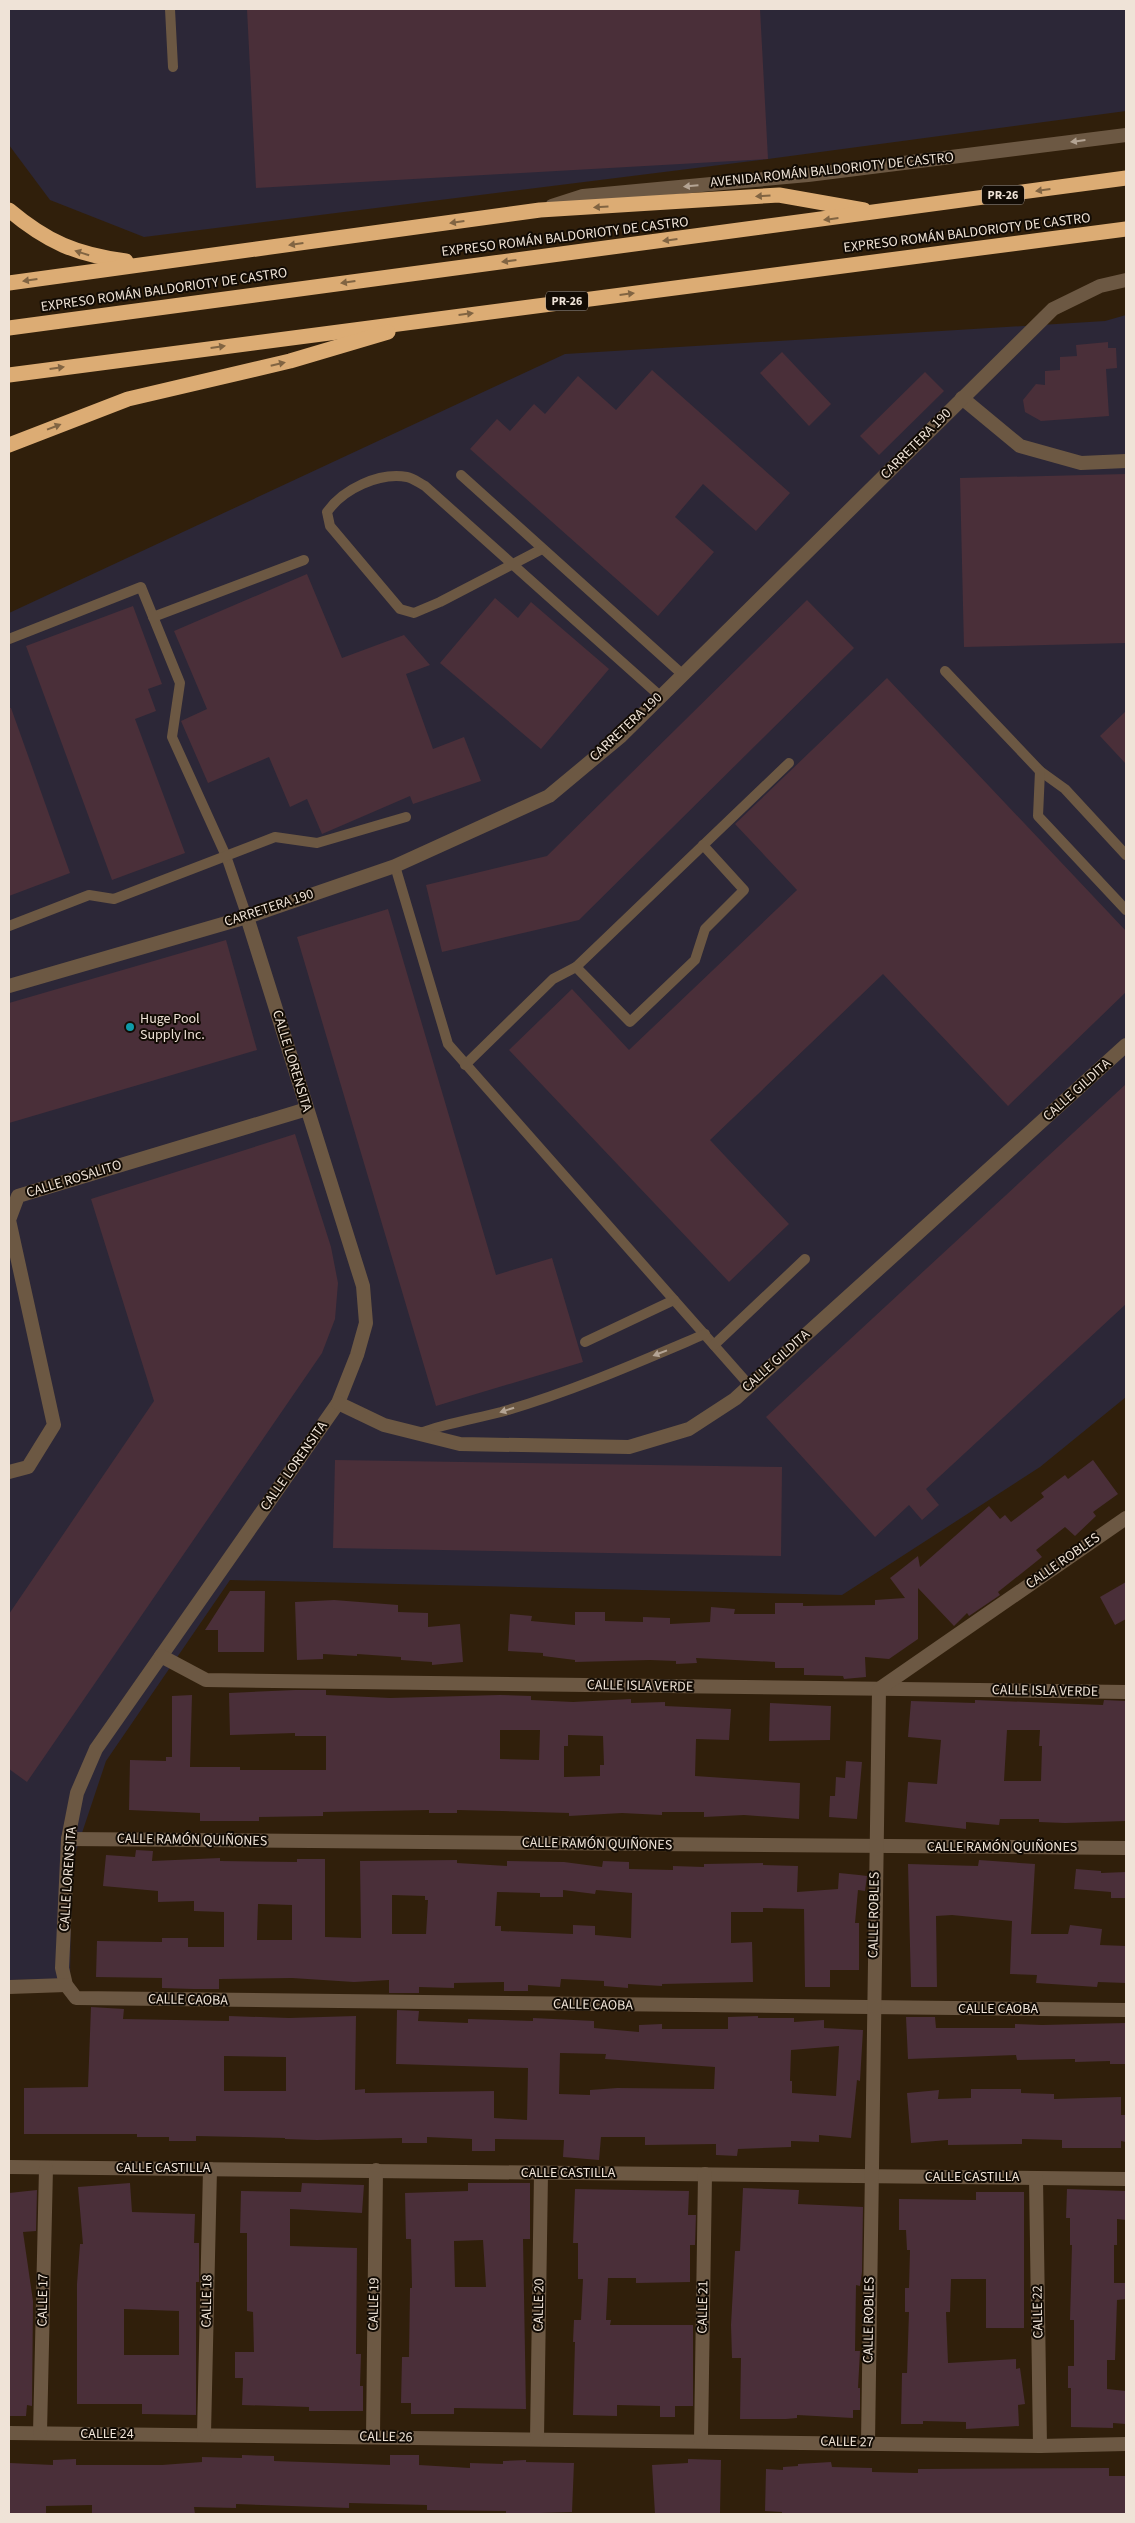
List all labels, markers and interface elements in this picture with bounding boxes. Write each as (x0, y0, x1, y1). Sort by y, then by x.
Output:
one-way arrow (1070, 137, 1086, 145)
street label: AVENIDA ROMÁN BALDORIOTY DE CASTRO (709, 147, 955, 193)
one-way arrow (682, 182, 698, 190)
road number: PR-26 (982, 186, 1024, 204)
one-way arrow (1035, 186, 1051, 194)
one-way arrow (754, 192, 770, 200)
one-way arrow (592, 203, 608, 211)
street label: EXPRESO ROMÁN BALDORIOTY DE CASTRO (842, 208, 1092, 258)
street label: EXPRESO ROMÁN BALDORIOTY DE CASTRO (440, 212, 690, 262)
one-way arrow (823, 215, 839, 223)
one-way arrow (449, 218, 465, 226)
one-way arrow (662, 236, 678, 244)
one-way arrow (288, 240, 304, 248)
one-way arrow (75, 249, 90, 257)
one-way arrow (501, 257, 517, 265)
street label: EXPRESO ROMÁN BALDORIOTY DE CASTRO (40, 263, 288, 317)
one-way arrow (22, 276, 38, 284)
one-way arrow (340, 278, 356, 286)
one-way arrow (619, 289, 635, 297)
road number: PR-26 (546, 292, 588, 310)
one-way arrow (458, 310, 474, 318)
one-way arrow (210, 343, 226, 351)
one-way arrow (270, 360, 285, 368)
one-way arrow (49, 364, 65, 372)
street label: CARRETERA 190 (876, 404, 956, 484)
one-way arrow (47, 423, 62, 431)
street label: CARRETERA 190 (585, 688, 667, 766)
street label: CARRETERA 190 (222, 884, 316, 932)
street label: CALLE LORENSITA (267, 1008, 317, 1115)
place label: Huge Pool Supply Inc. (140, 1009, 205, 1045)
marker: Huge Pool Supply Inc. (124, 1021, 136, 1033)
street label: CALLE GILDITA (1039, 1054, 1116, 1126)
street label: CALLE ROSALITO (24, 1155, 124, 1203)
street label: CALLE GILDITA (738, 1325, 815, 1397)
one-way arrow (652, 1350, 667, 1357)
one-way arrow (500, 1406, 515, 1414)
street label: CALLE LORENSITA (256, 1417, 333, 1515)
street label: CALLE ROBLES (1022, 1528, 1104, 1594)
street label: CALLE ISLA VERDE (587, 1675, 693, 1697)
street label: CALLE ISLA VERDE (992, 1680, 1098, 1702)
street label: CALLE LORENSITA (54, 1825, 82, 1932)
street label: CALLE RAMÓN QUIÑONES (117, 1829, 267, 1851)
street label: CALLE RAMÓN QUIÑONES (522, 1833, 672, 1855)
street label: CALLE RAMÓN QUIÑONES (927, 1837, 1077, 1857)
street label: CALLE ROBLES (863, 1872, 885, 1958)
street label: CALLE CAOBA (148, 1989, 229, 2011)
street label: CALLE CAOBA (553, 1994, 634, 2016)
street label: CALLE CAOBA (958, 1999, 1038, 2019)
street label: CALLE CASTILLA (116, 2158, 211, 2178)
street label: CALLE CASTILLA (521, 2163, 616, 2183)
street label: CALLE CASTILLA (925, 2167, 1020, 2187)
street label: CALLE 17 (33, 2273, 53, 2327)
street label: CALLE 18 (197, 2274, 217, 2328)
street label: CALLE 19 (364, 2277, 384, 2331)
street label: CALLE ROBLES (858, 2277, 880, 2363)
street label: CALLE 20 (529, 2278, 549, 2332)
street label: CALLE 21 (693, 2280, 713, 2334)
street label: CALLE 22 (1028, 2285, 1048, 2339)
street label: CALLE 24 (80, 2424, 134, 2444)
street label: CALLE 26 (359, 2427, 413, 2447)
street label: CALLE 27 (820, 2432, 874, 2452)

